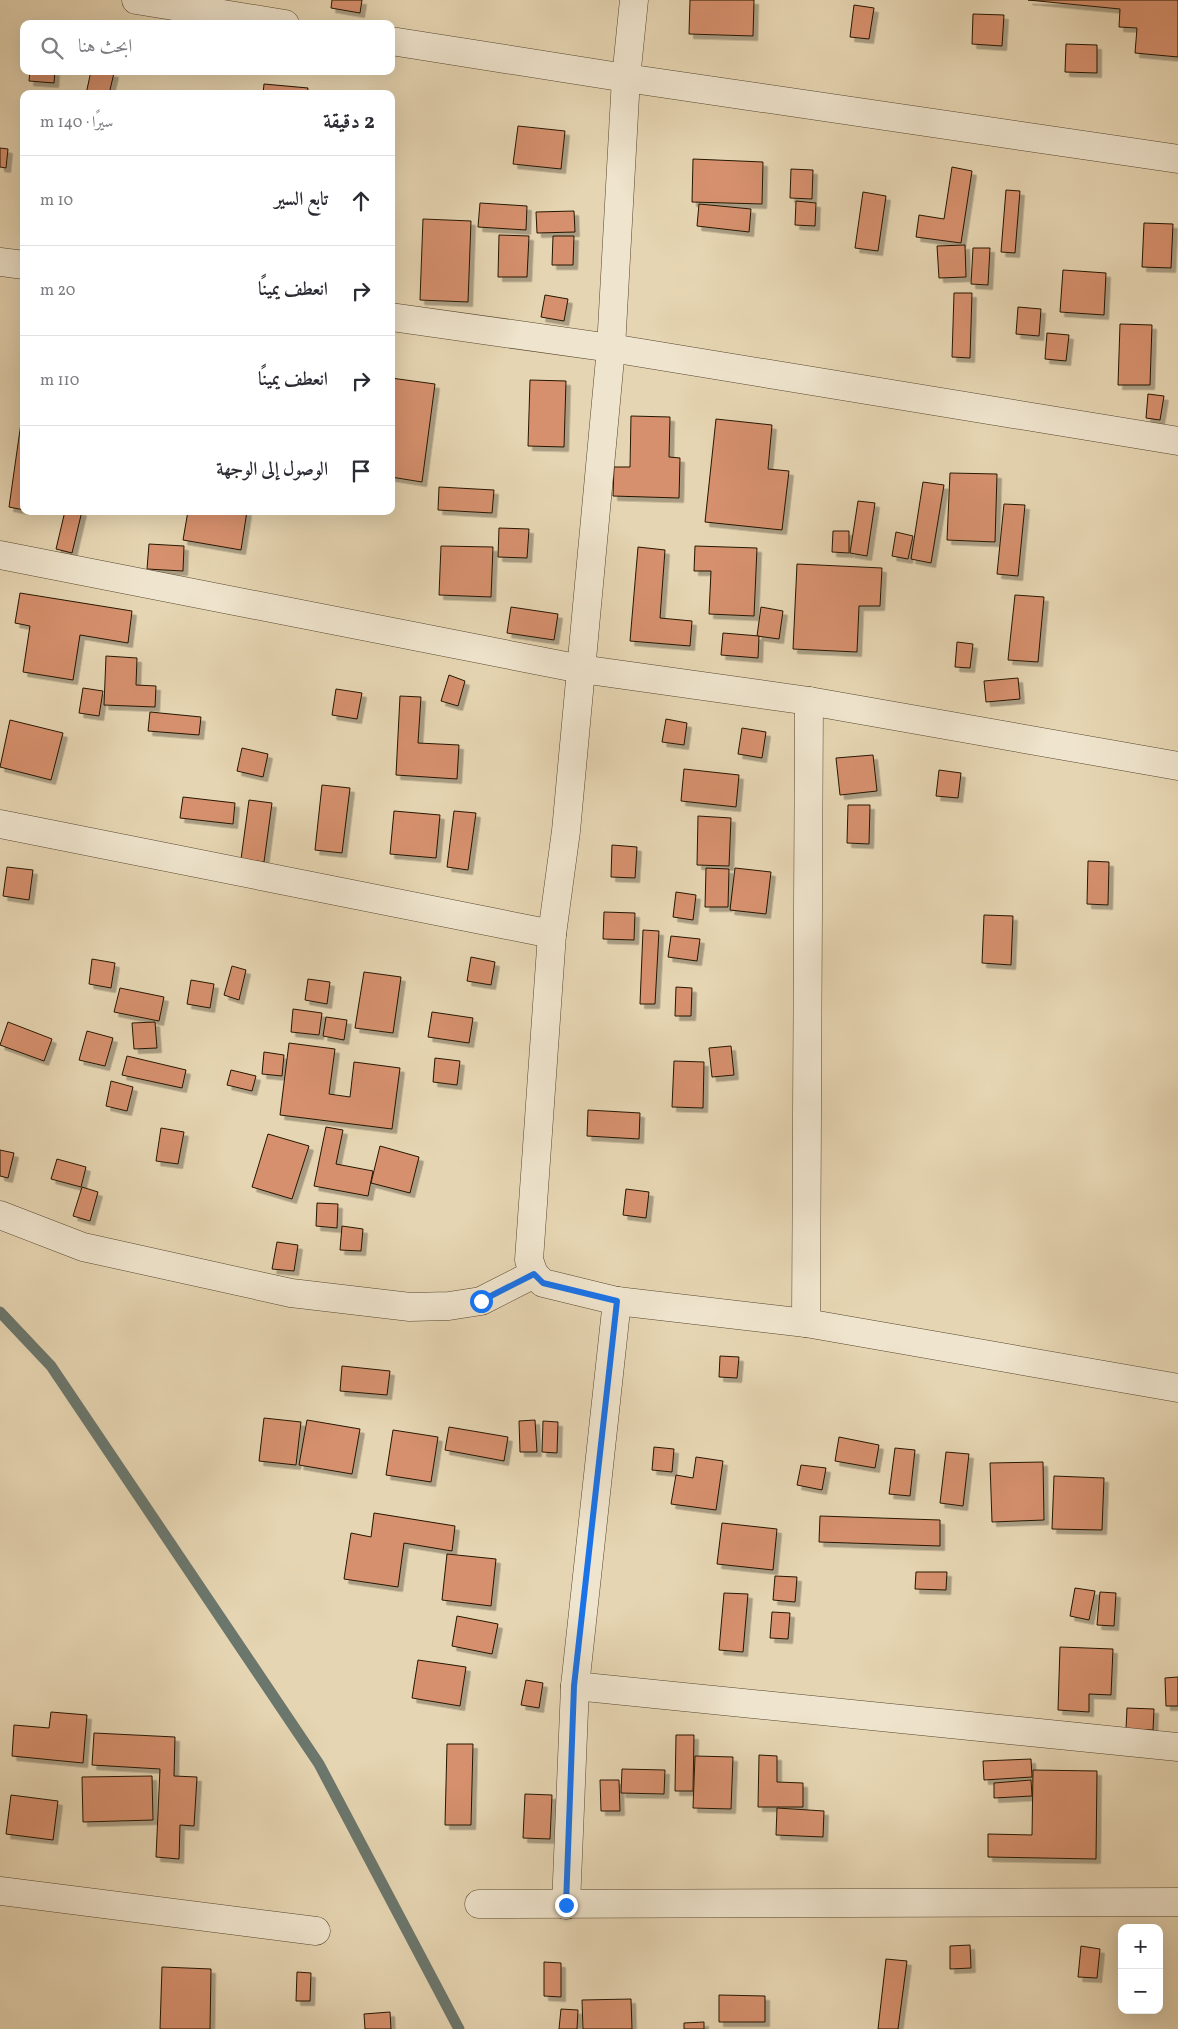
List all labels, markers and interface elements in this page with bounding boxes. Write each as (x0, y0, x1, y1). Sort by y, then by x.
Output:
search box (20, 20, 395, 75)
icon: search (38, 34, 66, 62)
text: ابحث هنا (78, 34, 132, 60)
text: 2 دقيقة (323, 108, 375, 137)
text: سيرًا · 140 m (40, 112, 113, 134)
text: تابع السير (275, 187, 328, 213)
icon: ahead (347, 187, 375, 215)
text: 10 m (40, 190, 73, 212)
text: انعطف يمينًا (258, 277, 328, 303)
icon: right (347, 277, 375, 305)
text: 20 m (40, 280, 75, 302)
text: انعطف يمينًا (258, 367, 328, 393)
icon: right (347, 367, 375, 395)
text: 110 m (40, 370, 79, 392)
text: الوصول إلى الوجهة (216, 457, 328, 483)
icon: arrive (347, 457, 375, 485)
route start (470, 1290, 493, 1313)
route end (555, 1894, 578, 1917)
map controls (1118, 1924, 1163, 2014)
button: + (1118, 1924, 1163, 1969)
button: − (1118, 1969, 1163, 2014)

